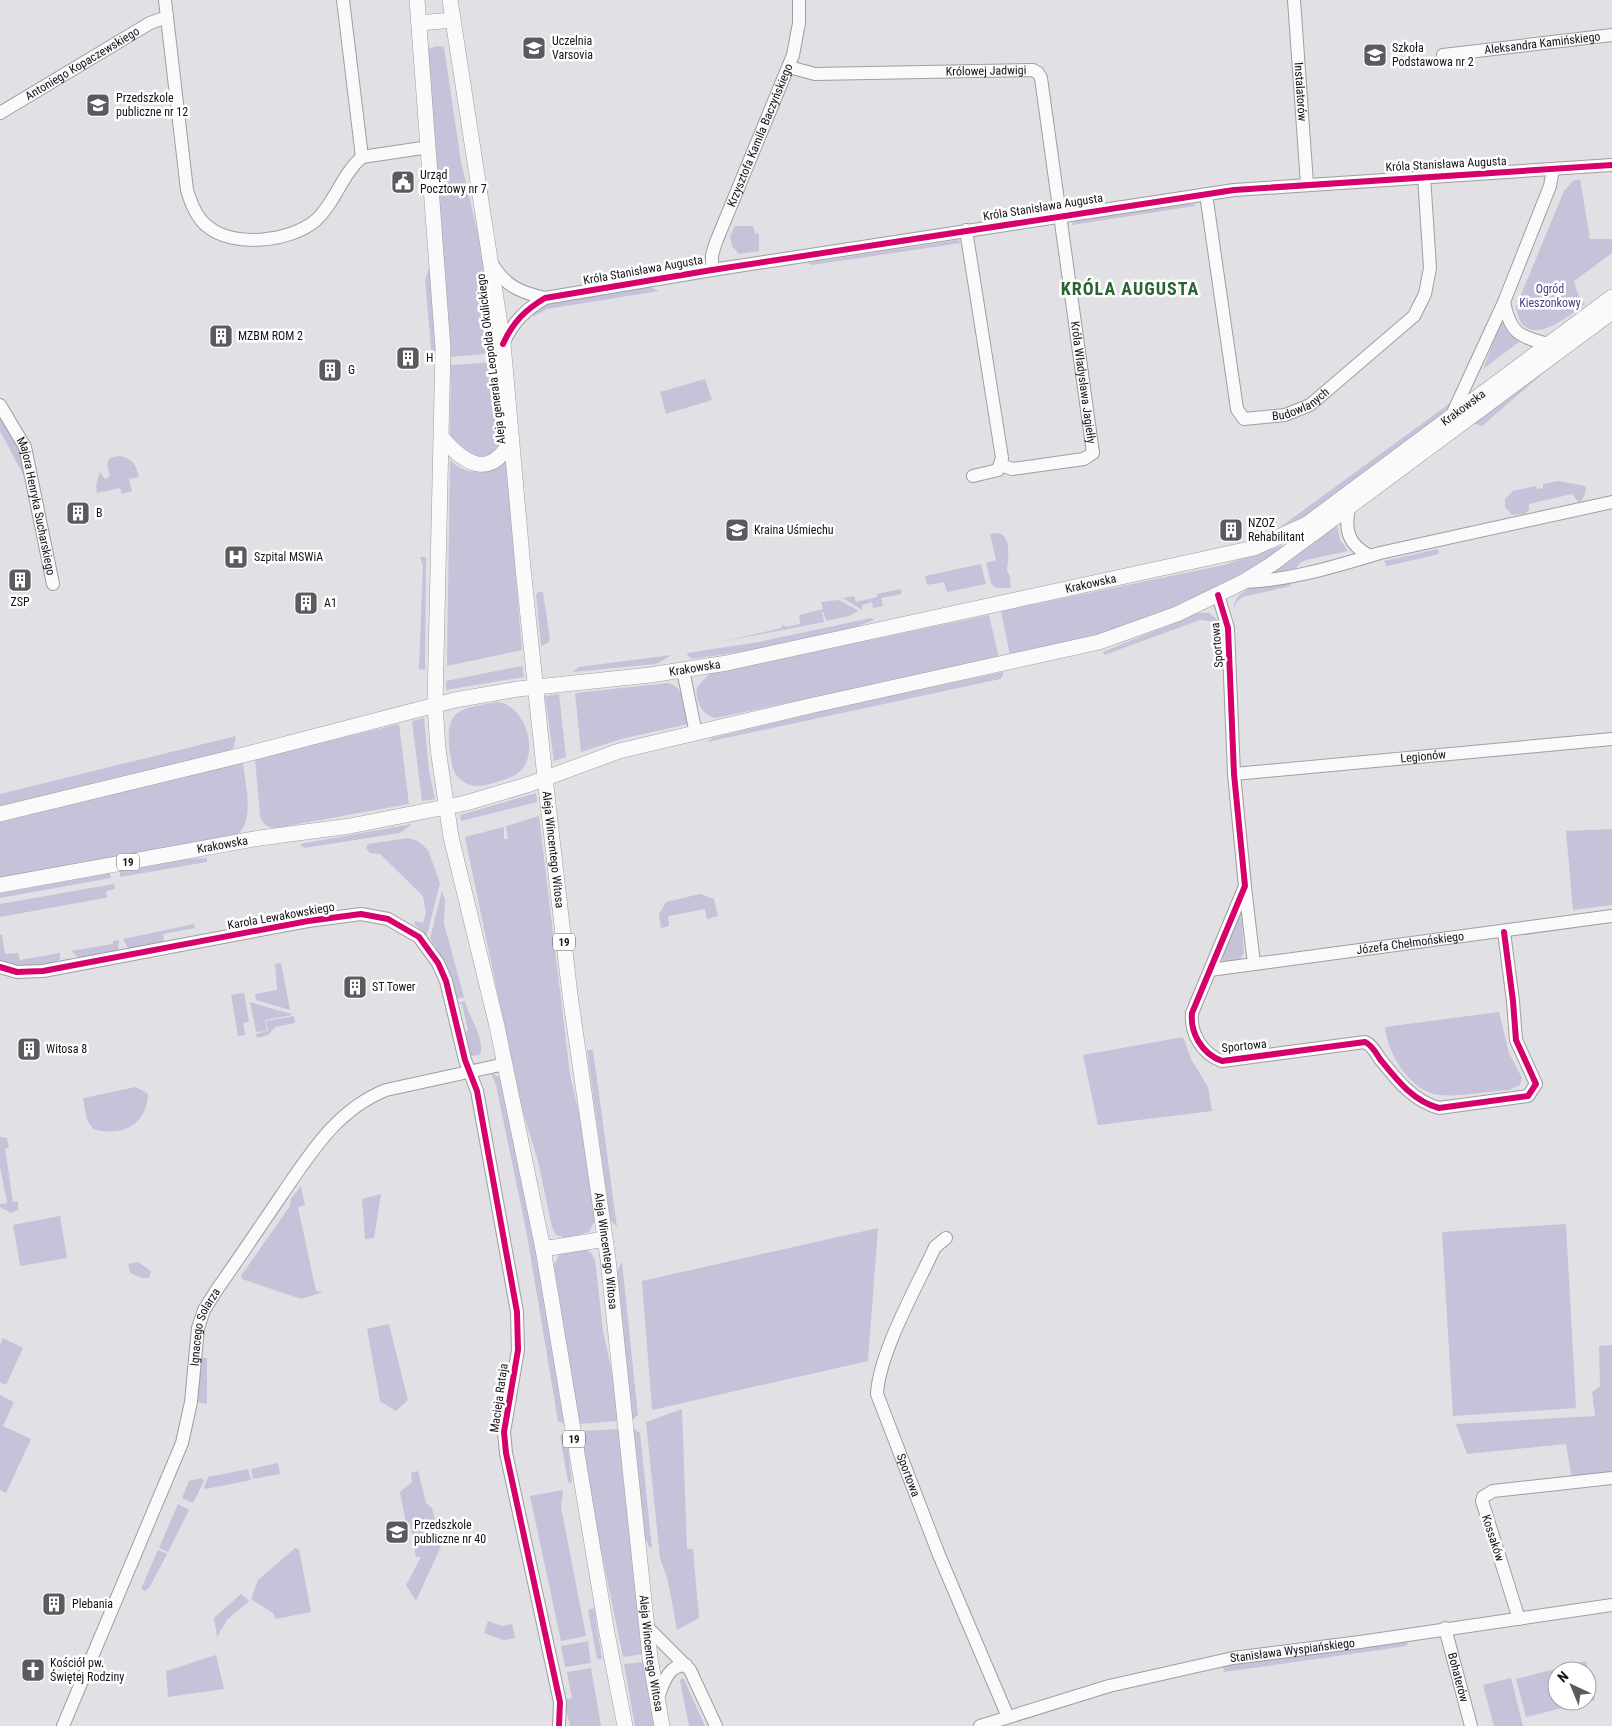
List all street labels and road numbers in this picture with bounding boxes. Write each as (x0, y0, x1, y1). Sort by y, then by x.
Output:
street label: Antoniego Kopaczewskiego (23, 24, 142, 103)
street label: Aleksandra Kamińskiego (1483, 29, 1601, 57)
street label: Krzysztofa Kamila Baczyńskiego (724, 62, 796, 209)
street label: Instalatorów (1291, 62, 1310, 122)
street label: Królowej Jadwigi (946, 63, 1026, 79)
street label: Króla Stanisława Augusta (1385, 154, 1507, 174)
street label: Króla Stanisława Augusta (982, 191, 1104, 223)
street label: Króla Stanisława Augusta (582, 253, 704, 287)
street label: Aleja generała Leopolda Okulickiego (474, 273, 508, 445)
street label: Króla Władysława Jagiełły (1068, 320, 1099, 445)
street label: Budowlanych (1271, 385, 1332, 423)
street label: Krakowska (1438, 387, 1488, 429)
street label: Majora Henryka Sucharskiego (14, 434, 58, 576)
street label: Krakowska (1064, 571, 1118, 596)
street label: Sportowa (1208, 622, 1226, 668)
street label: Krakowska (668, 657, 722, 679)
street label: Legionów (1400, 747, 1447, 766)
street label: Aleja Wincentego Witosa (540, 790, 567, 909)
street label: Krakowska (196, 833, 249, 856)
road number: 19 (117, 854, 139, 870)
street label: Karola Lewakowskiego (226, 900, 336, 932)
street label: Józefa Chełmońskiego (1356, 929, 1465, 957)
road number: 19 (553, 934, 575, 950)
street label: Sportowa (1221, 1037, 1267, 1055)
street label: Aleja Wincentego Witosa (592, 1192, 620, 1310)
street label: Ignacego Solarza (187, 1285, 223, 1367)
street label: Macieja Rataja (487, 1362, 511, 1434)
road number: 19 (563, 1430, 585, 1448)
street label: Sportowa (894, 1452, 923, 1499)
street label: Kossaków (1479, 1513, 1507, 1563)
street label: Aleja Wincentego Witosa (636, 1594, 666, 1713)
street label: Stanisława Wyspiańskiego (1229, 1636, 1356, 1665)
street label: Bohaterów (1445, 1651, 1471, 1704)

